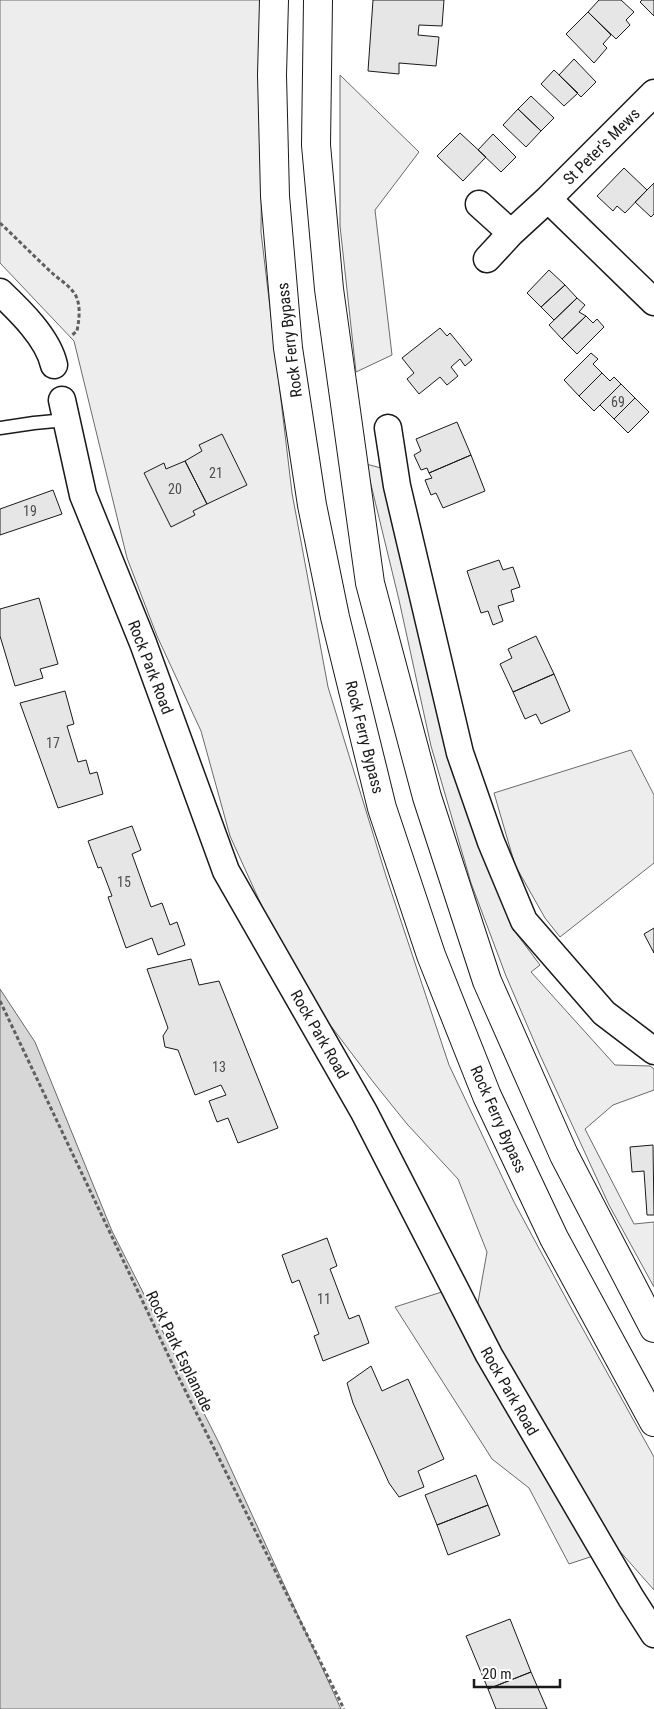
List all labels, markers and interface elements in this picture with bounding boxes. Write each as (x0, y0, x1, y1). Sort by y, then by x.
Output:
street label: St Peter's Mews (559, 104, 644, 189)
street label: Rock Ferry Bypass (273, 281, 306, 398)
house number: 69 (611, 394, 625, 410)
house number: 21 (209, 465, 223, 481)
house number: 20 (168, 481, 182, 497)
house number: 19 (23, 503, 37, 519)
street label: Rock Park Road (124, 618, 177, 717)
street label: Rock Ferry Bypass (341, 679, 388, 796)
house number: 17 (46, 735, 60, 751)
house number: 15 (117, 874, 131, 890)
street label: Rock Park Road (287, 987, 353, 1082)
house number: 13 (212, 1059, 226, 1075)
street label: Rock Ferry Bypass (466, 1063, 531, 1176)
street label: Rock Park Esplanade (142, 1288, 217, 1415)
house number: 11 (317, 1291, 331, 1307)
street label: Rock Park Road (477, 1344, 543, 1439)
scale bar (474, 1656, 560, 1688)
text: 20 m (482, 1665, 512, 1683)

